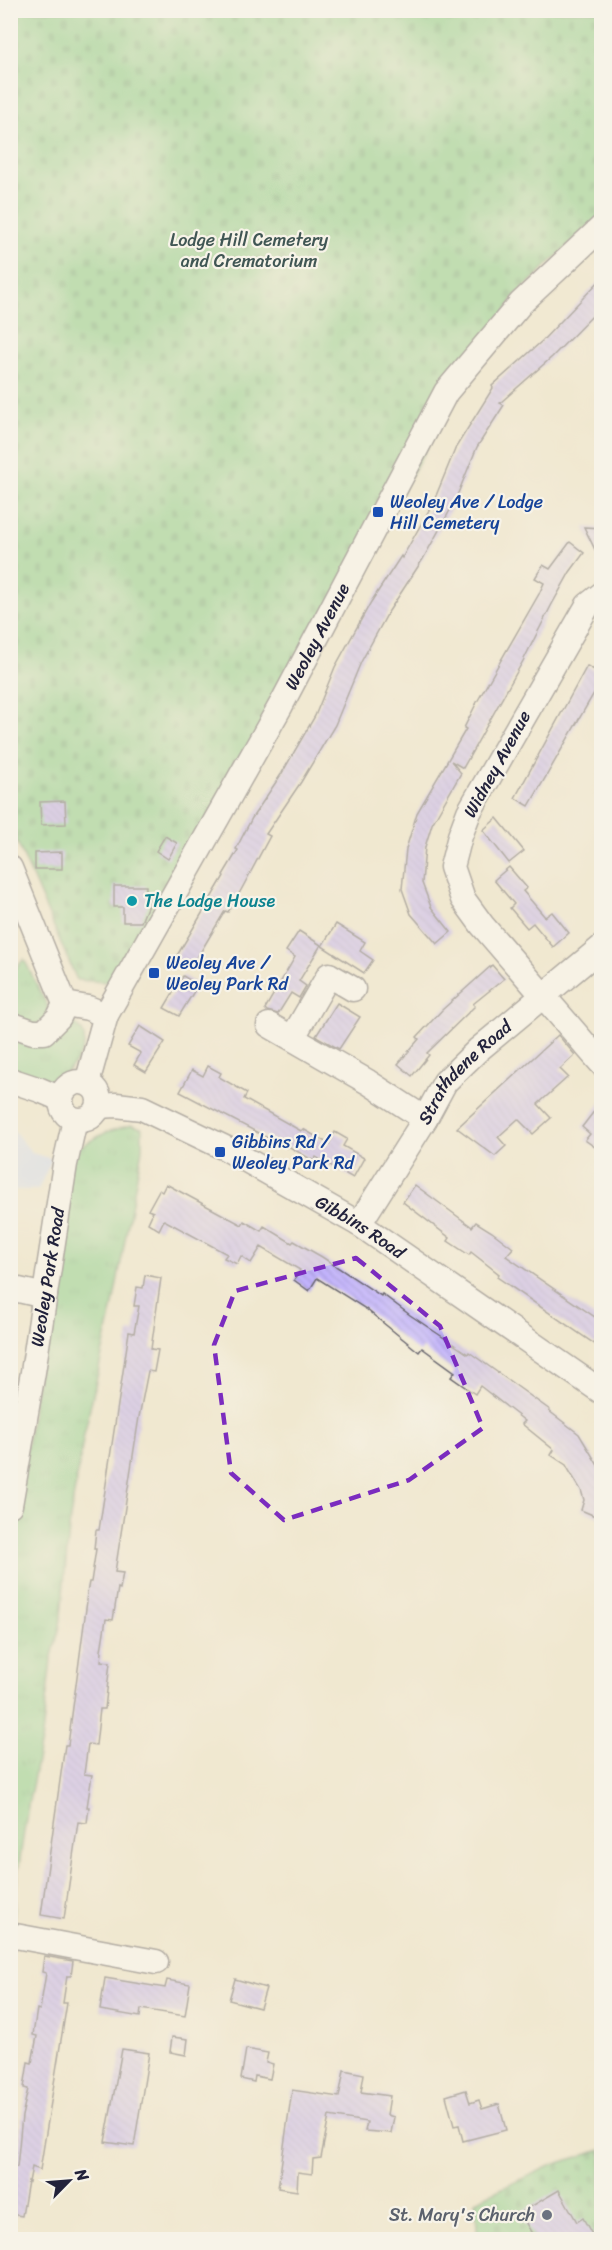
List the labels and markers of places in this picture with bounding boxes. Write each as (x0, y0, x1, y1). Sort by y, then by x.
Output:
place label: Weoley Ave / Lodge Hill Cemetery (390, 486, 543, 539)
marker: Weoley Ave / Lodge Hill Cemetery (371, 505, 385, 519)
place label: The Lodge House (144, 885, 276, 917)
marker: The Lodge House (125, 894, 139, 908)
place label: Weoley Ave / Weoley Park Rd (166, 947, 290, 1000)
marker: Weoley Ave / Weoley Park Rd (147, 966, 161, 980)
place label: Gibbins Rd / Weoley Park Rd (232, 1126, 356, 1179)
marker: Gibbins Rd / Weoley Park Rd (213, 1145, 227, 1159)
place label: St. Mary's Church (389, 2199, 535, 2231)
marker: St. Mary's Church (540, 2208, 554, 2222)

